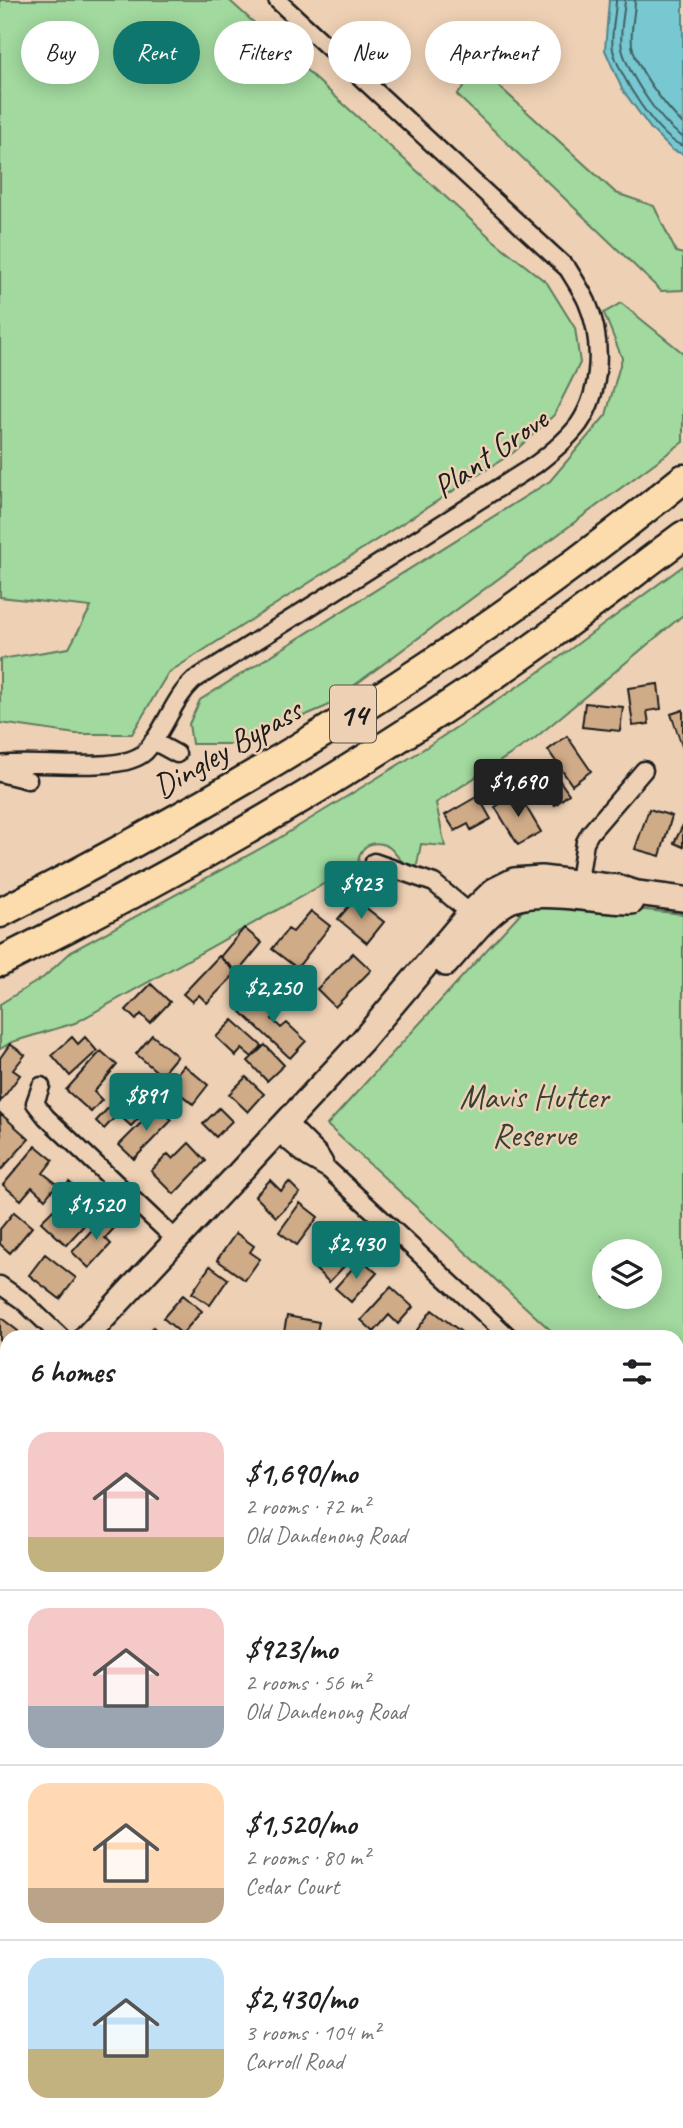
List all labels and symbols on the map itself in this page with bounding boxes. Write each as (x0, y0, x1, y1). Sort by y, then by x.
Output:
street label: Plant Grove (424, 397, 558, 508)
road number: 14 (330, 686, 376, 742)
street label: Dingley Bypass (145, 687, 311, 807)
pin: $1,690 (461, 760, 575, 819)
pin: $923 (320, 862, 402, 921)
pin: $2,250 (216, 965, 330, 1025)
pin: $891 (105, 1074, 187, 1133)
park label: Mavis Hutter Reserve (459, 1076, 611, 1156)
pin: $1,520 (39, 1182, 153, 1242)
pin: $2,430 (299, 1222, 413, 1281)

